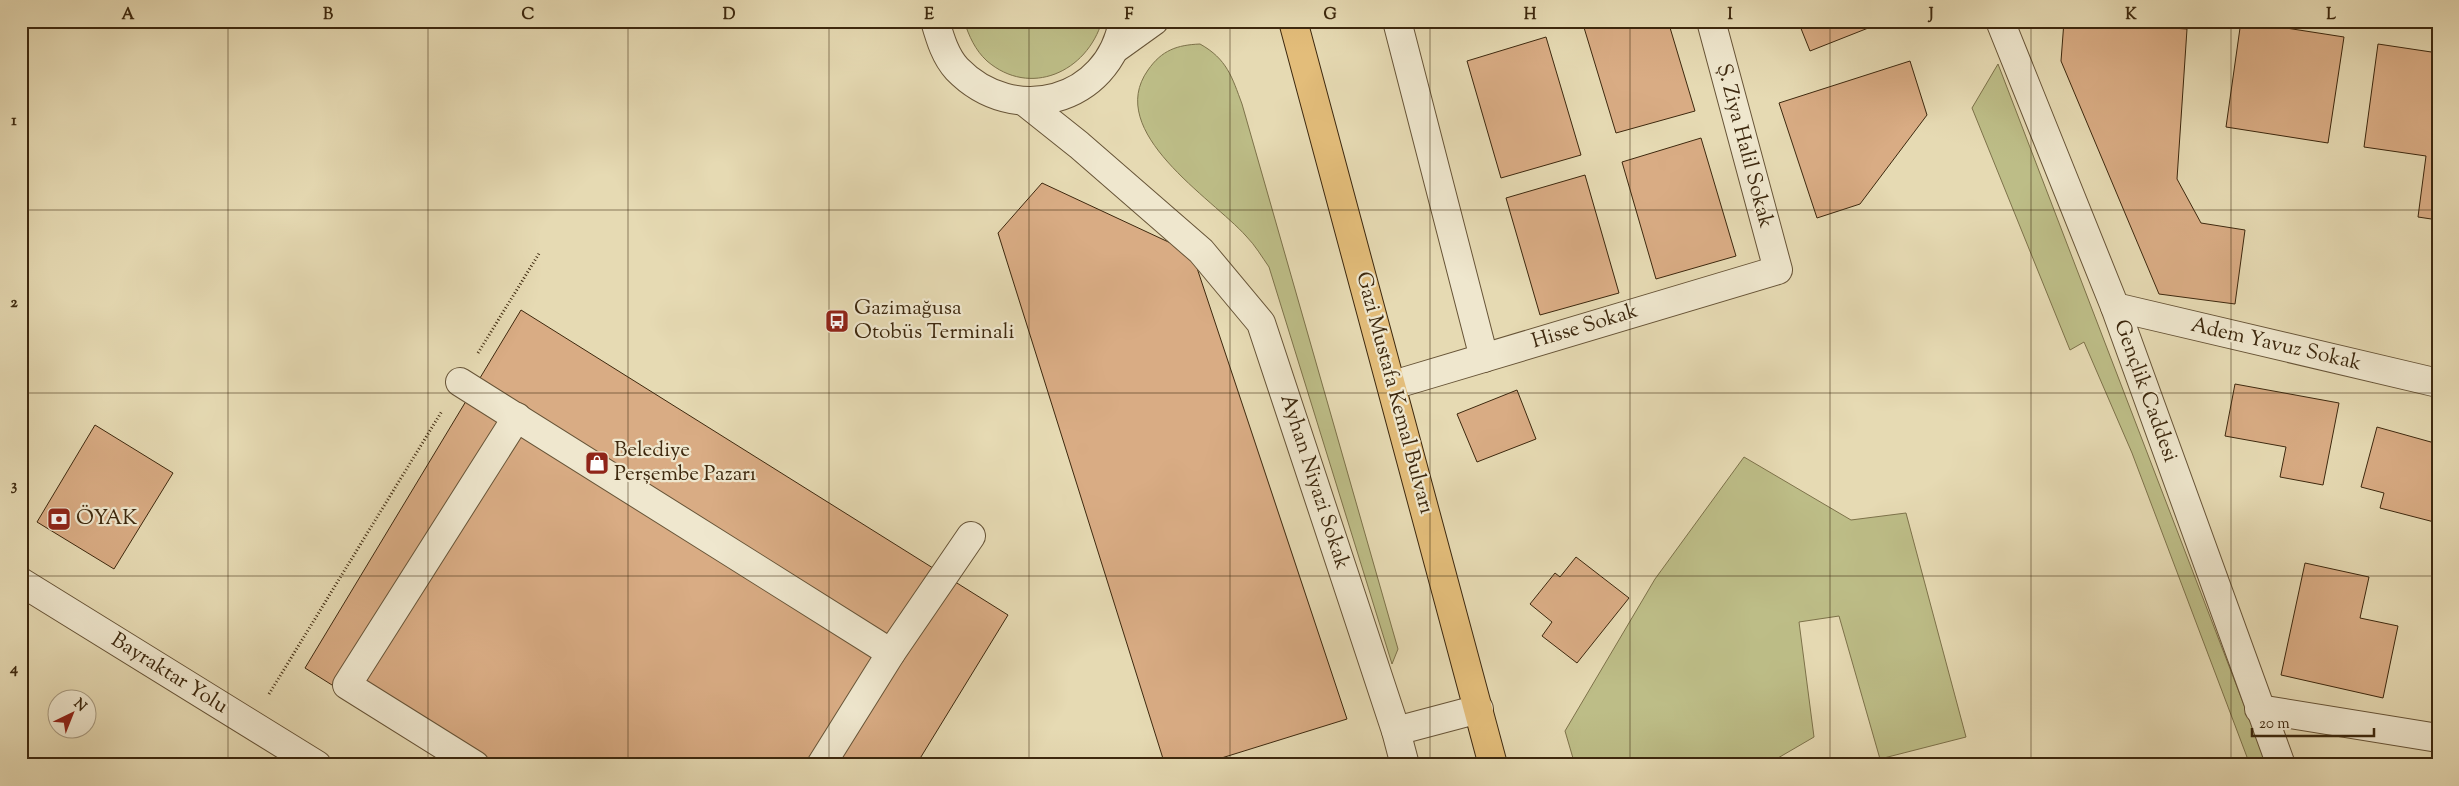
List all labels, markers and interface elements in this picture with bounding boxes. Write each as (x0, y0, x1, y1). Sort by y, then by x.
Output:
text: A (122, 4, 135, 27)
text: B (323, 4, 333, 27)
text: C (522, 4, 535, 27)
text: D (723, 4, 736, 27)
text: E (924, 4, 934, 27)
text: F (1125, 4, 1134, 27)
text: G (1323, 4, 1337, 27)
text: H (1524, 4, 1537, 27)
text: I (1727, 4, 1733, 27)
text: J (1927, 4, 1934, 27)
text: K (2125, 4, 2137, 27)
text: L (2326, 4, 2336, 27)
street label: Ş. Ziya Halil Sokak (1708, 61, 1780, 232)
text: 1 (11, 110, 17, 133)
street label: Gazi Mustafa Kemal Bulvarı (1347, 269, 1441, 517)
text: 2 (10, 292, 18, 315)
place label: Gazimağusa Otobüs Terminali (854, 294, 1015, 348)
street label: Hisse Sokak (1528, 296, 1642, 357)
bus stop icon: Gazimağusa Otobüs Terminali (824, 308, 850, 334)
street label: Adem Yavuz Sokak (2188, 311, 2365, 379)
street label: Gençlik Caddesi (2105, 316, 2185, 466)
street label: Ayhan Niyazi Sokak (1272, 390, 1357, 574)
place label: Belediye Perşembe Pazarı (614, 436, 756, 490)
shop icon: Belediye Perşembe Pazarı (584, 450, 610, 476)
text: 3 (11, 475, 18, 498)
place label: ÖYAK (76, 504, 138, 534)
bank icon: ÖYAK (46, 506, 72, 532)
street label: Bayraktar Yolu (105, 626, 233, 722)
text: 4 (9, 658, 18, 681)
north arrow (48, 688, 98, 738)
text: N (69, 695, 90, 717)
scale bar (2252, 706, 2374, 738)
text: 20 m (2259, 714, 2290, 735)

